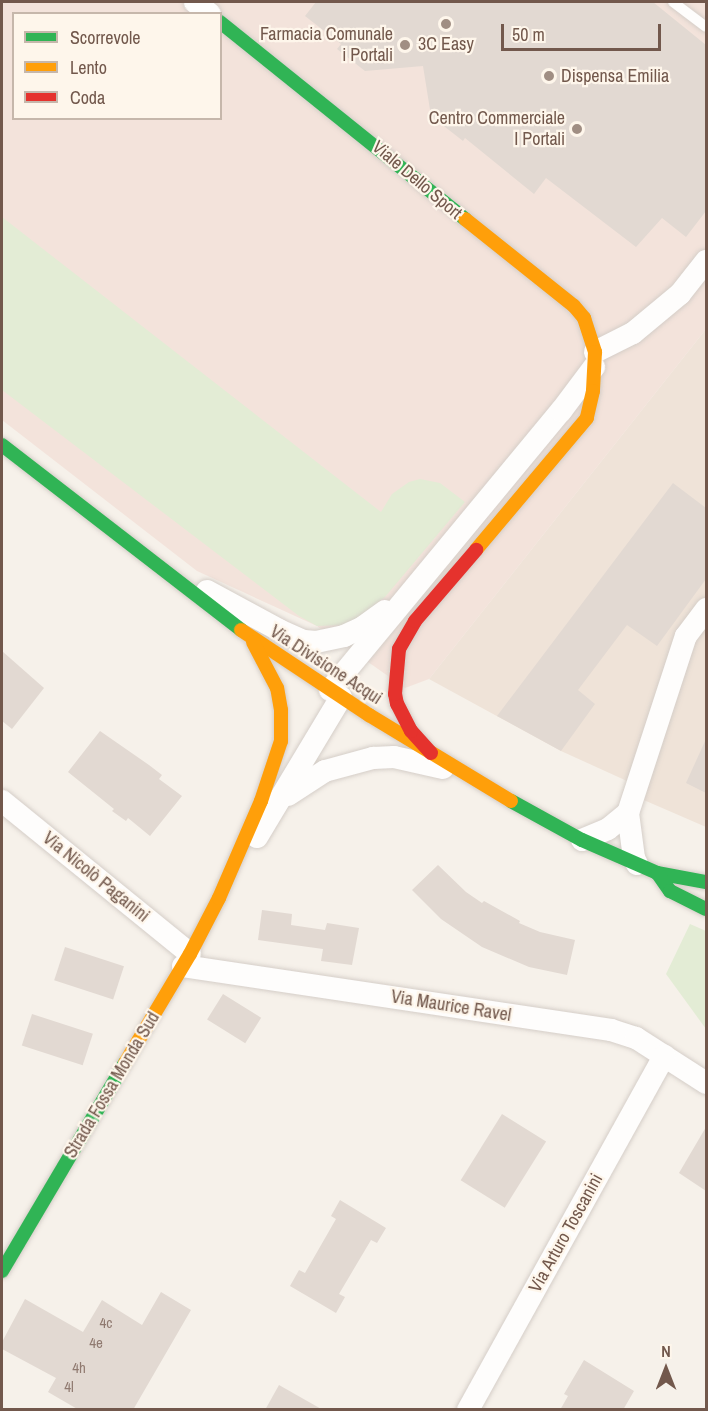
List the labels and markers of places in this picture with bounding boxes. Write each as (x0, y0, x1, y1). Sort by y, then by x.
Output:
marker: 3C Easy (439, 17, 453, 31)
place label: Farmacia Comunale i Portali (260, 24, 393, 66)
place label: 3C Easy (418, 33, 474, 55)
marker: Farmacia Comunale i Portali (398, 38, 412, 52)
place label: Dispensa Emilia (561, 65, 669, 87)
marker: Dispensa Emilia (542, 69, 556, 83)
place label: Centro Commerciale I Portali (429, 108, 565, 150)
marker: Centro Commerciale I Portali (570, 122, 584, 136)

